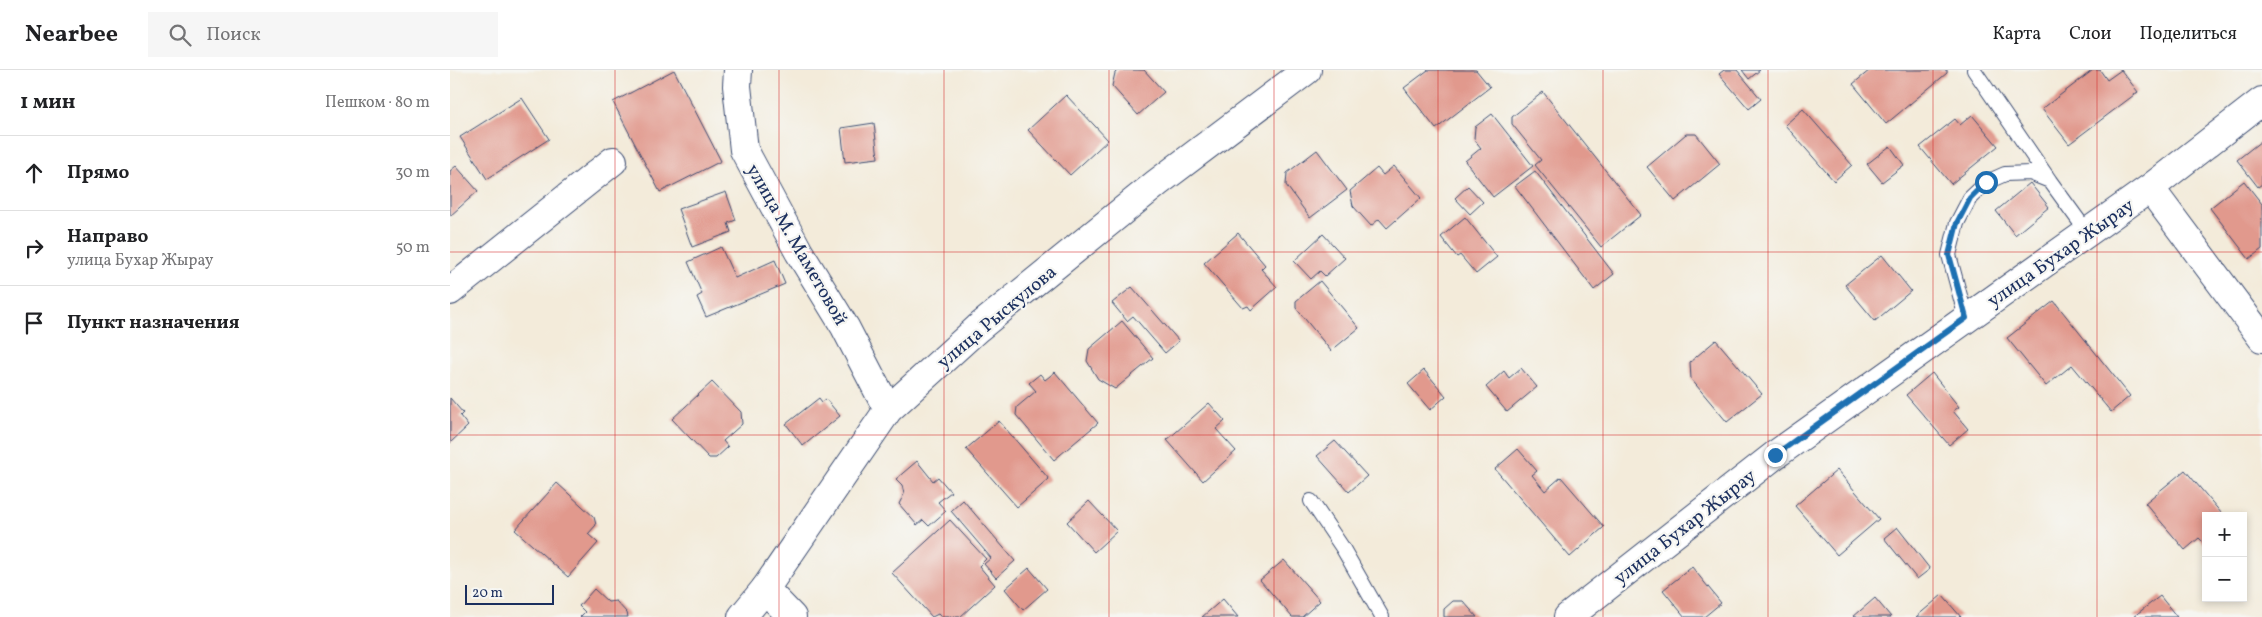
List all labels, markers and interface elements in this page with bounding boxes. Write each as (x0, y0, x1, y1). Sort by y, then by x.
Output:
search box (148, 12, 498, 57)
text: Nearbee (25, 18, 118, 52)
icon: search (166, 21, 194, 49)
text: Поиск (206, 22, 261, 48)
text: Карта (1993, 22, 2041, 47)
text: Слои (2069, 22, 2111, 47)
text: Поделиться (2139, 22, 2237, 47)
text: 1 мин (20, 88, 76, 117)
text: Пешком · 80 m (325, 92, 430, 114)
icon: ahead (20, 159, 48, 187)
street label: улица М. Маметовой (739, 159, 853, 331)
text: Прямо (67, 160, 129, 186)
text: 30 m (395, 162, 430, 184)
route start (1975, 171, 1998, 194)
street label: улица Бухар Жырау (1983, 193, 2140, 314)
text: Направо (67, 224, 149, 250)
icon: right (20, 234, 48, 262)
text: 50 m (396, 237, 430, 259)
text: улица Бухар Жырау (67, 250, 213, 272)
street label: улица Рыскулова (932, 260, 1063, 375)
icon: arrive (20, 309, 48, 337)
text: Пункт назначения (67, 310, 240, 336)
route end (1764, 444, 1787, 467)
street label: улица Бухар Жырау (1609, 464, 1762, 591)
map controls (2202, 512, 2247, 602)
button: + (2202, 512, 2247, 557)
button: − (2202, 557, 2247, 602)
scale bar (465, 582, 554, 605)
text: 20 m (472, 584, 503, 603)

